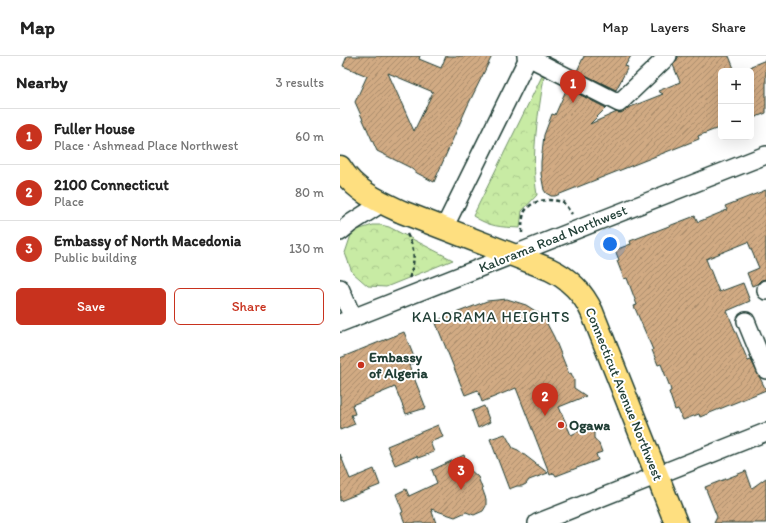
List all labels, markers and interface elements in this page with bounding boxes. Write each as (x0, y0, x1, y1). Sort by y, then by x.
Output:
text: Map (20, 16, 55, 39)
text: Map (603, 19, 628, 36)
text: Layers (650, 19, 689, 36)
text: Share (711, 19, 746, 36)
map controls (718, 68, 754, 140)
button: + (718, 68, 754, 104)
pin: 1 (560, 70, 586, 103)
text: Nearby (16, 72, 68, 92)
text: 3 results (275, 75, 324, 90)
button: − (718, 104, 754, 140)
text: Fuller House (54, 120, 135, 138)
text: 1 (26, 129, 32, 144)
text: 60 m (295, 129, 324, 144)
text: Place · Ashmead Place Northwest (54, 138, 239, 153)
text: 2100 Connecticut (54, 176, 169, 194)
text: 2 (26, 185, 32, 200)
text: 80 m (295, 185, 324, 200)
text: Place (54, 194, 84, 209)
street label: Kalorama Road Northwest (476, 201, 630, 277)
text: Embassy of North Macedonia (54, 232, 241, 250)
your location (600, 234, 620, 254)
text: 3 (25, 241, 33, 256)
text: 130 m (289, 241, 324, 256)
text: Public building (54, 250, 137, 265)
button: Save (16, 288, 166, 325)
button: Share (174, 288, 324, 325)
street label: Connecticut Avenue Northwest (581, 305, 667, 483)
district label: KALORAMA HEIGHTS (412, 308, 570, 326)
place label: Embassy of Algeria (369, 349, 428, 382)
marker: Embassy of Algeria (356, 360, 366, 370)
pin: 2 (532, 383, 558, 416)
place label: Ogawa (569, 417, 610, 434)
marker: Ogawa (556, 420, 566, 430)
pin: 3 (448, 457, 474, 490)

